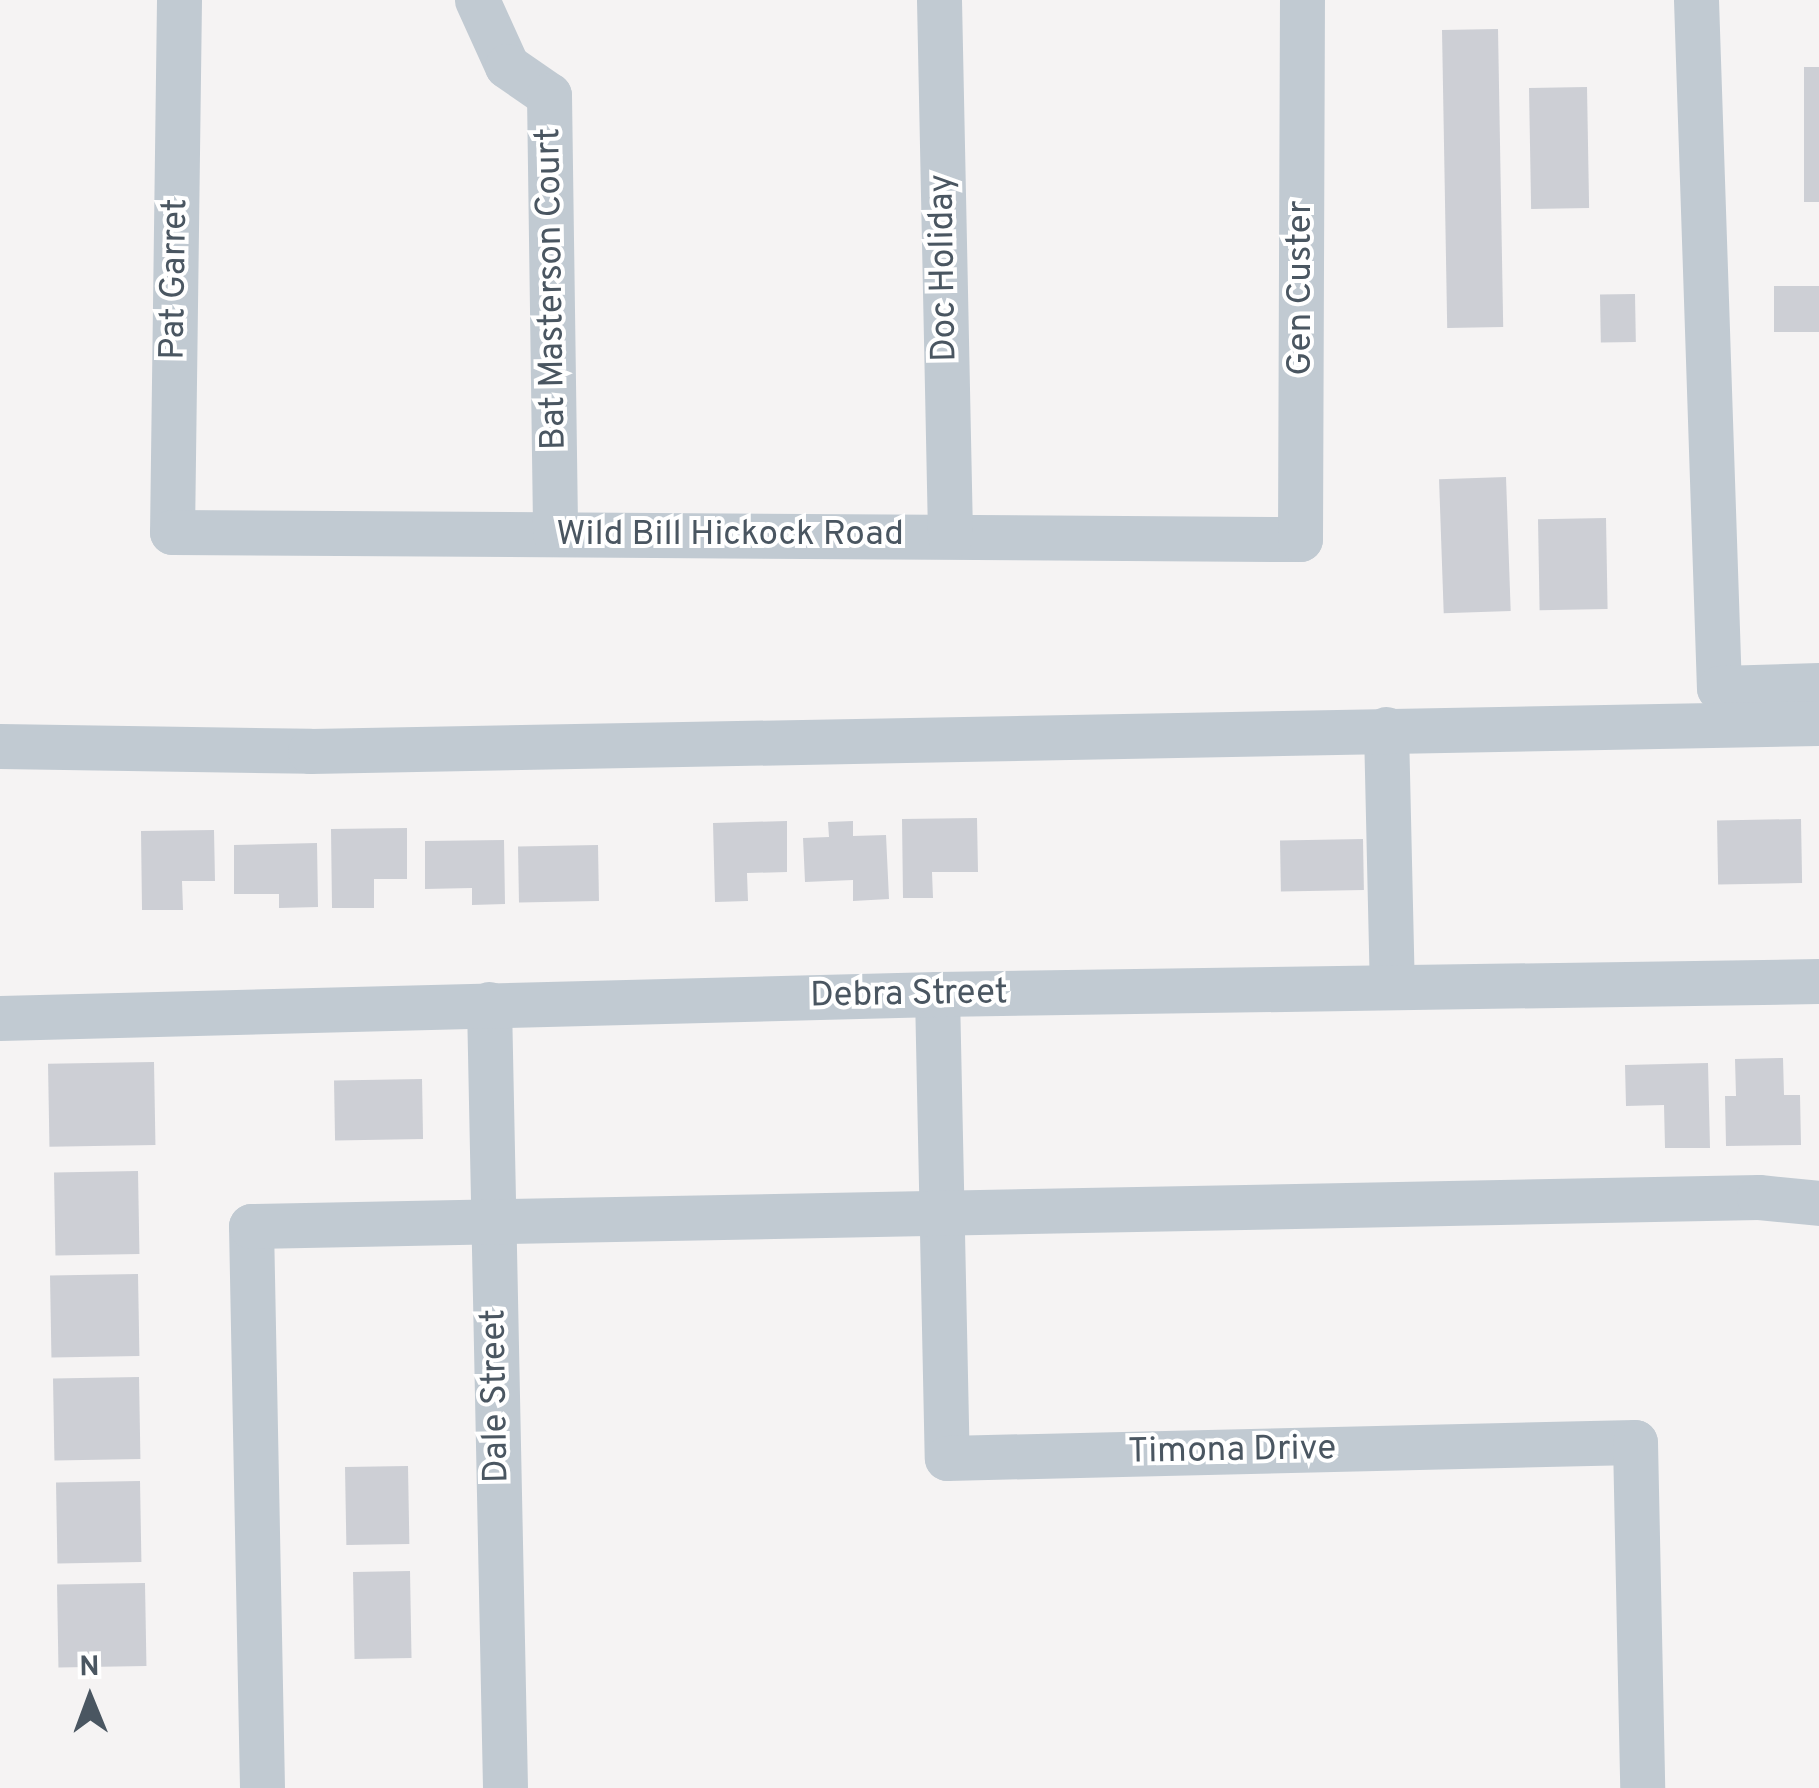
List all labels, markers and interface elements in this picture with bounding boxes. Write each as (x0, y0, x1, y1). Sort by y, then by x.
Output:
street label: Bat Masterson Court (528, 127, 576, 451)
street label: Doc Holiday (921, 174, 967, 362)
street label: Pat Garret (153, 198, 197, 360)
street label: Gen Custer (1280, 200, 1322, 376)
street label: Wild Bill Hickock Road (556, 514, 904, 556)
street label: Debra Street (810, 972, 1008, 1018)
street label: Dale Street (473, 1309, 519, 1483)
street label: Timona Drive (1128, 1428, 1336, 1474)
north arrow (40, 1648, 140, 1748)
text: N (79, 1650, 100, 1686)

